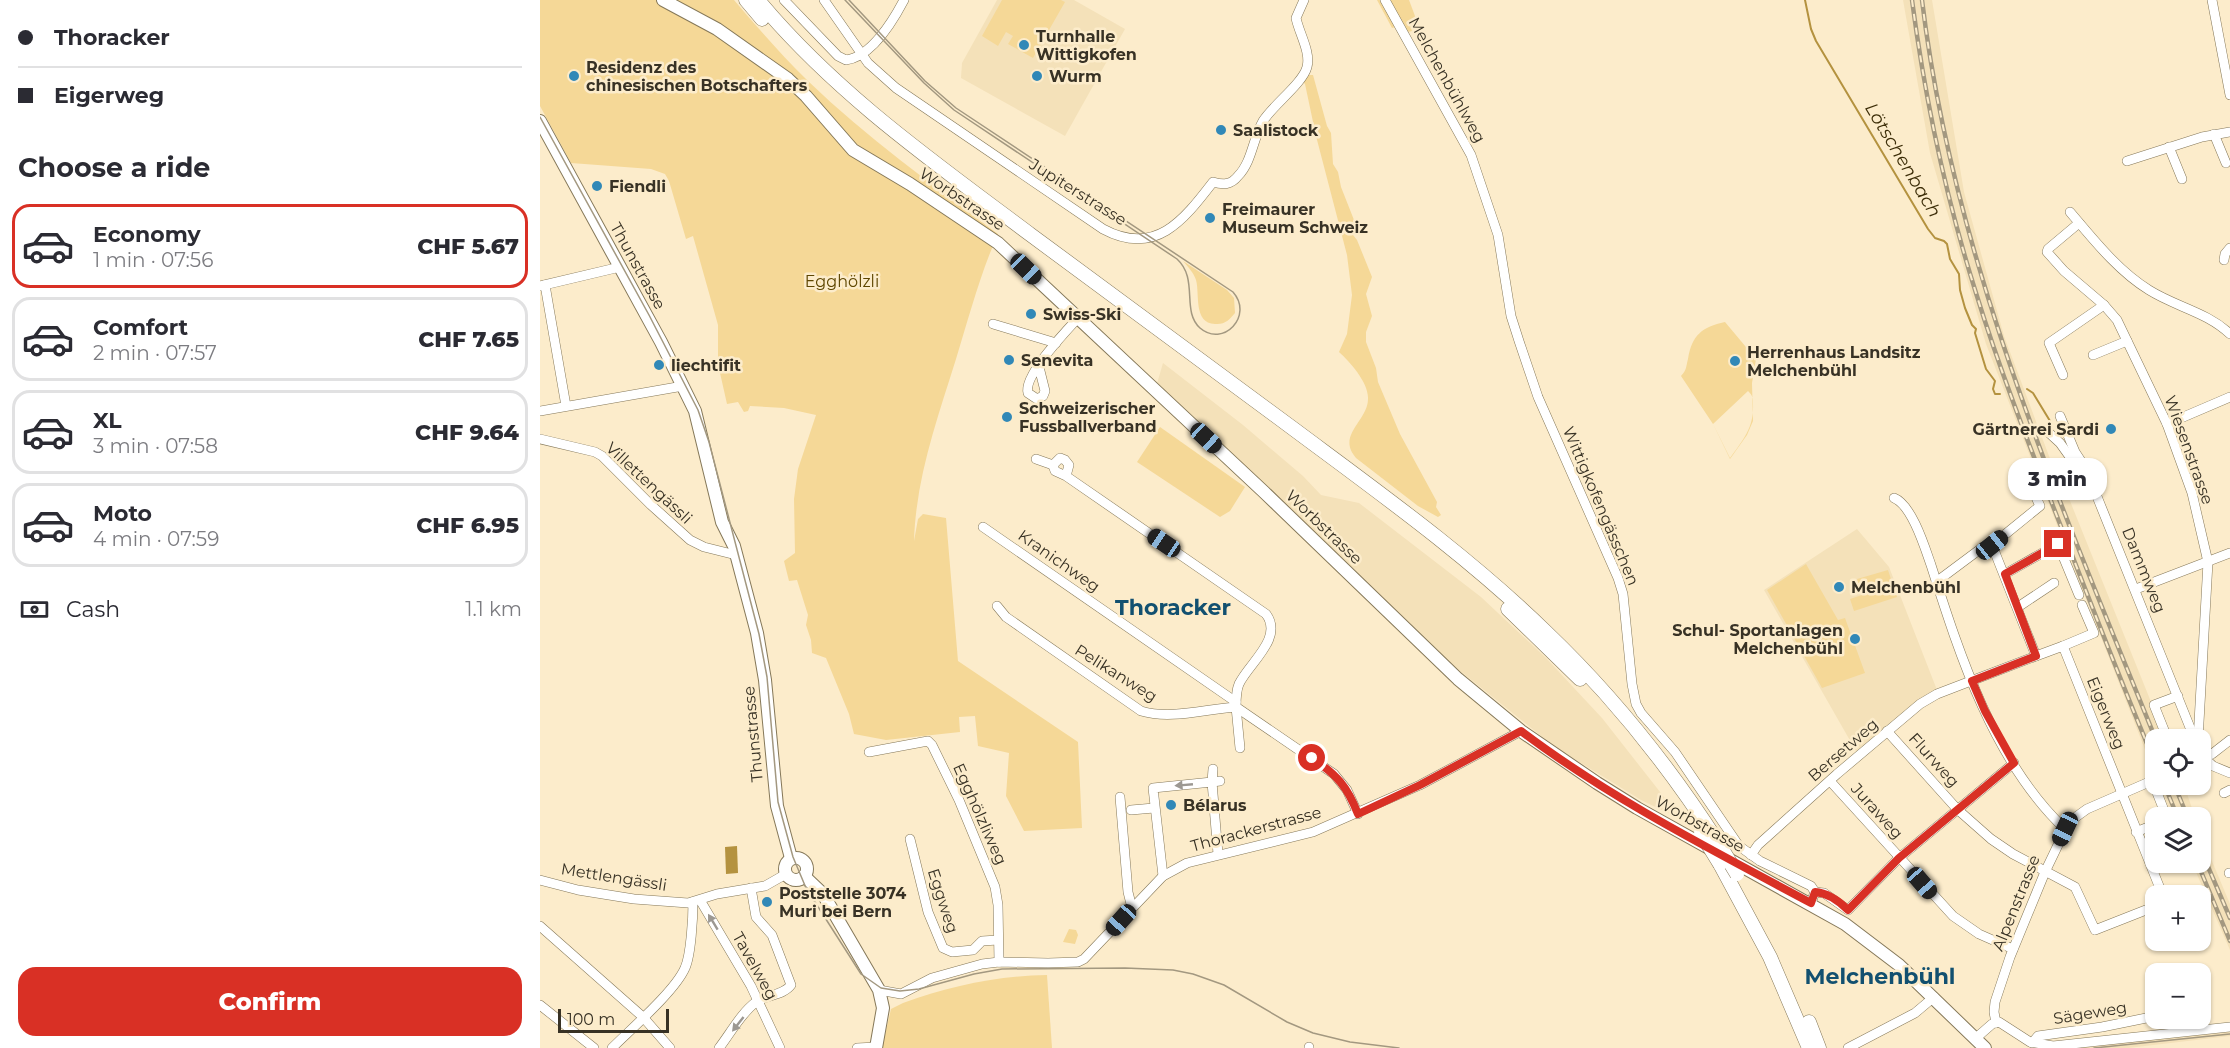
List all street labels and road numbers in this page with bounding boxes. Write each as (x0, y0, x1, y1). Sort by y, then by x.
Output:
street label: Melchenbühlweg (1405, 14, 1489, 146)
street label: Jupiterstrasse (1025, 154, 1130, 229)
street label: Worbstrasse (916, 163, 1008, 235)
street label: Thunstrasse (606, 219, 670, 313)
street label: Wiesenstrasse (2160, 393, 2218, 507)
street label: Wittigkofengässchen (1559, 424, 1643, 588)
street label: Villettengässli (602, 438, 696, 528)
street label: Worbstrasse (1282, 486, 1366, 568)
street label: Dammweg (2118, 524, 2170, 616)
street label: Kranichweg (1014, 526, 1104, 596)
street label: Pelikanweg (1071, 640, 1161, 706)
street label: Eigerweg (2083, 674, 2129, 752)
street label: Thunstrasse (739, 685, 767, 783)
street label: Bersetweg (1804, 714, 1882, 786)
street label: Flurweg (1905, 729, 1963, 791)
street label: Egghölzliweg (949, 760, 1011, 868)
street label: Juraweg (1846, 779, 1907, 843)
street label: Worbstrasse (1652, 792, 1748, 856)
street label: Thorackerstrasse (1189, 802, 1323, 856)
street label: Alpenstrasse (1988, 852, 2044, 954)
street label: Mettlengässli (560, 859, 668, 895)
street label: Eggweg (924, 866, 962, 936)
street label: Tavelweg (729, 929, 781, 1003)
street label: Sägeweg (2052, 998, 2128, 1028)

